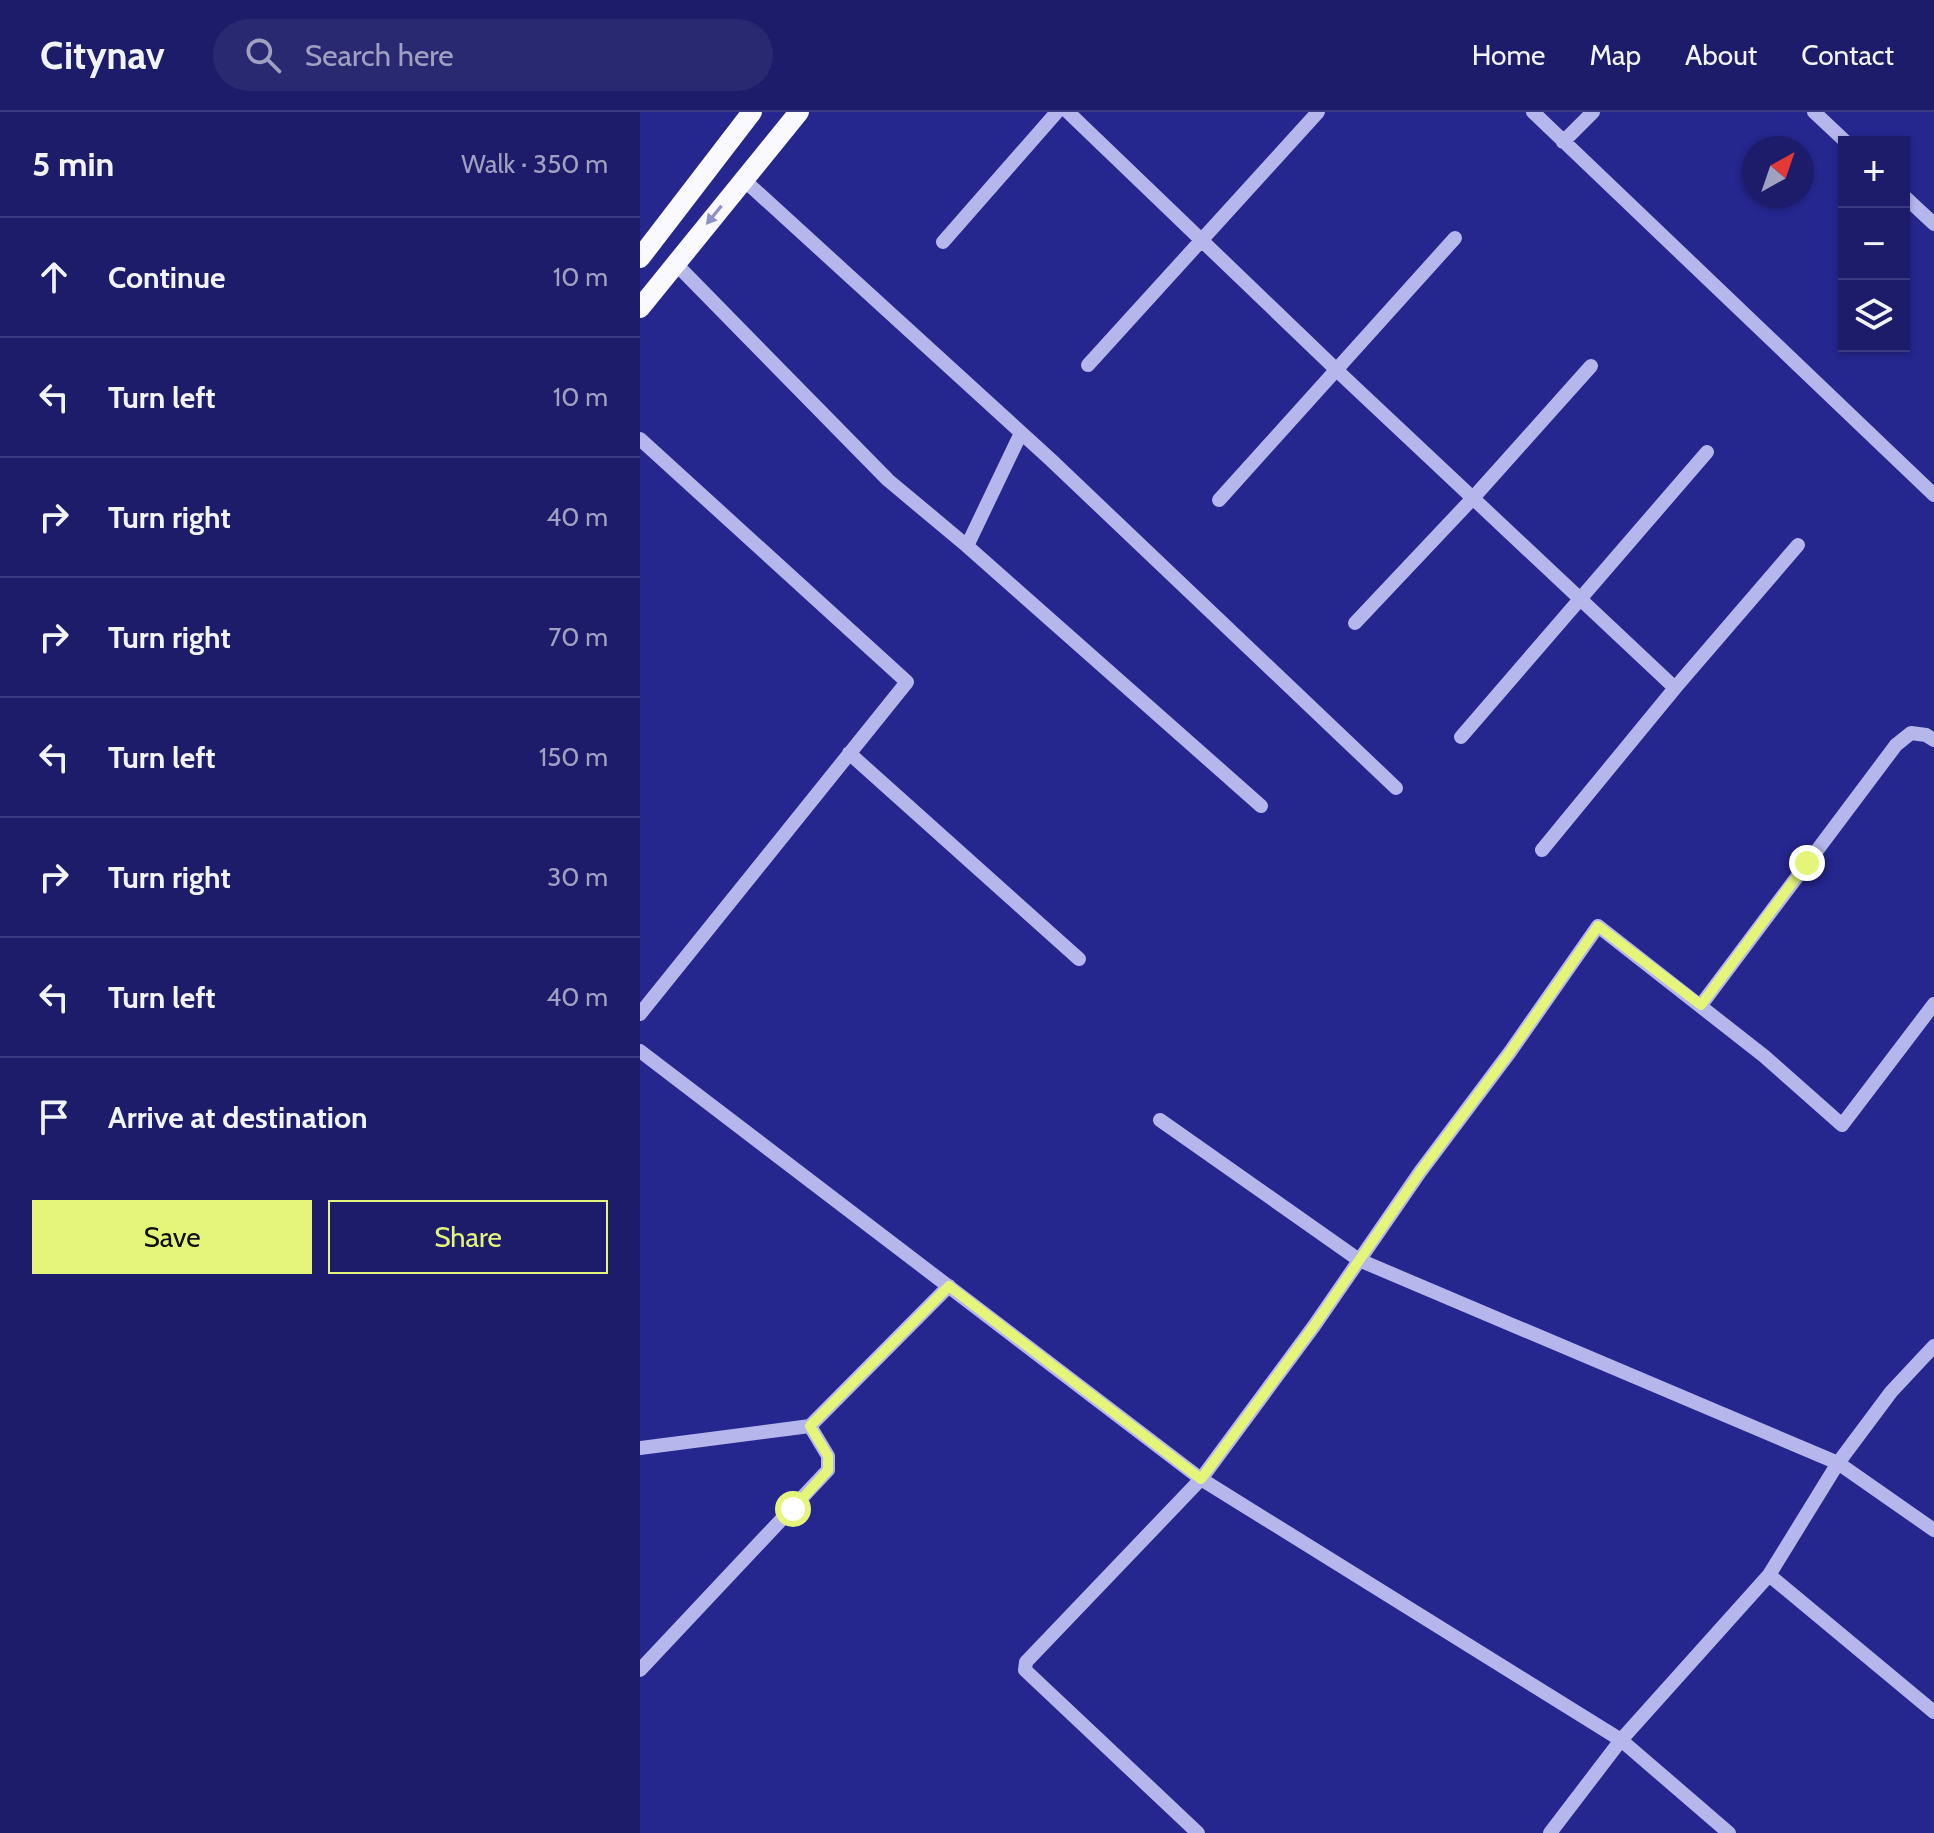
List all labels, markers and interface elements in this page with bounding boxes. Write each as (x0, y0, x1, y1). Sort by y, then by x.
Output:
search box (213, 19, 773, 91)
text: Citynav (40, 32, 165, 79)
icon: search (241, 33, 285, 77)
text: Search here (305, 37, 454, 74)
text: Home (1472, 38, 1545, 72)
text: Map (1589, 38, 1641, 72)
text: About (1685, 38, 1757, 72)
text: Contact (1801, 38, 1894, 72)
north arrow (1742, 136, 1814, 208)
map controls (1838, 136, 1910, 352)
button: + (1838, 136, 1910, 208)
text: 5 min (32, 143, 114, 185)
text: Walk · 350 m (461, 148, 608, 180)
one-way arrow (706, 205, 723, 225)
button: − (1838, 208, 1910, 280)
icon: ahead (32, 255, 76, 299)
text: Continue (108, 259, 225, 296)
text: 10 m (553, 261, 608, 293)
button: layers (1838, 280, 1910, 352)
icon: left (32, 375, 76, 419)
text: Turn left (108, 379, 216, 416)
text: 10 m (553, 381, 608, 413)
icon: right (32, 495, 76, 539)
text: Turn right (108, 499, 231, 536)
text: 40 m (546, 501, 608, 533)
icon: right (32, 615, 76, 659)
text: Turn right (108, 619, 231, 656)
text: 70 m (548, 621, 608, 653)
icon: left (32, 735, 76, 779)
text: Turn left (108, 739, 216, 776)
text: 150 m (539, 741, 608, 773)
route end (1789, 845, 1825, 881)
icon: right (32, 855, 76, 899)
text: Turn right (108, 859, 231, 896)
text: 30 m (547, 861, 608, 893)
icon: left (32, 975, 76, 1019)
text: Turn left (108, 979, 216, 1016)
text: 40 m (546, 981, 608, 1013)
icon: arrive (32, 1095, 76, 1139)
text: Arrive at destination (108, 1099, 368, 1136)
button: Save (32, 1200, 312, 1274)
button: Share (328, 1200, 608, 1274)
route start (775, 1491, 811, 1527)

